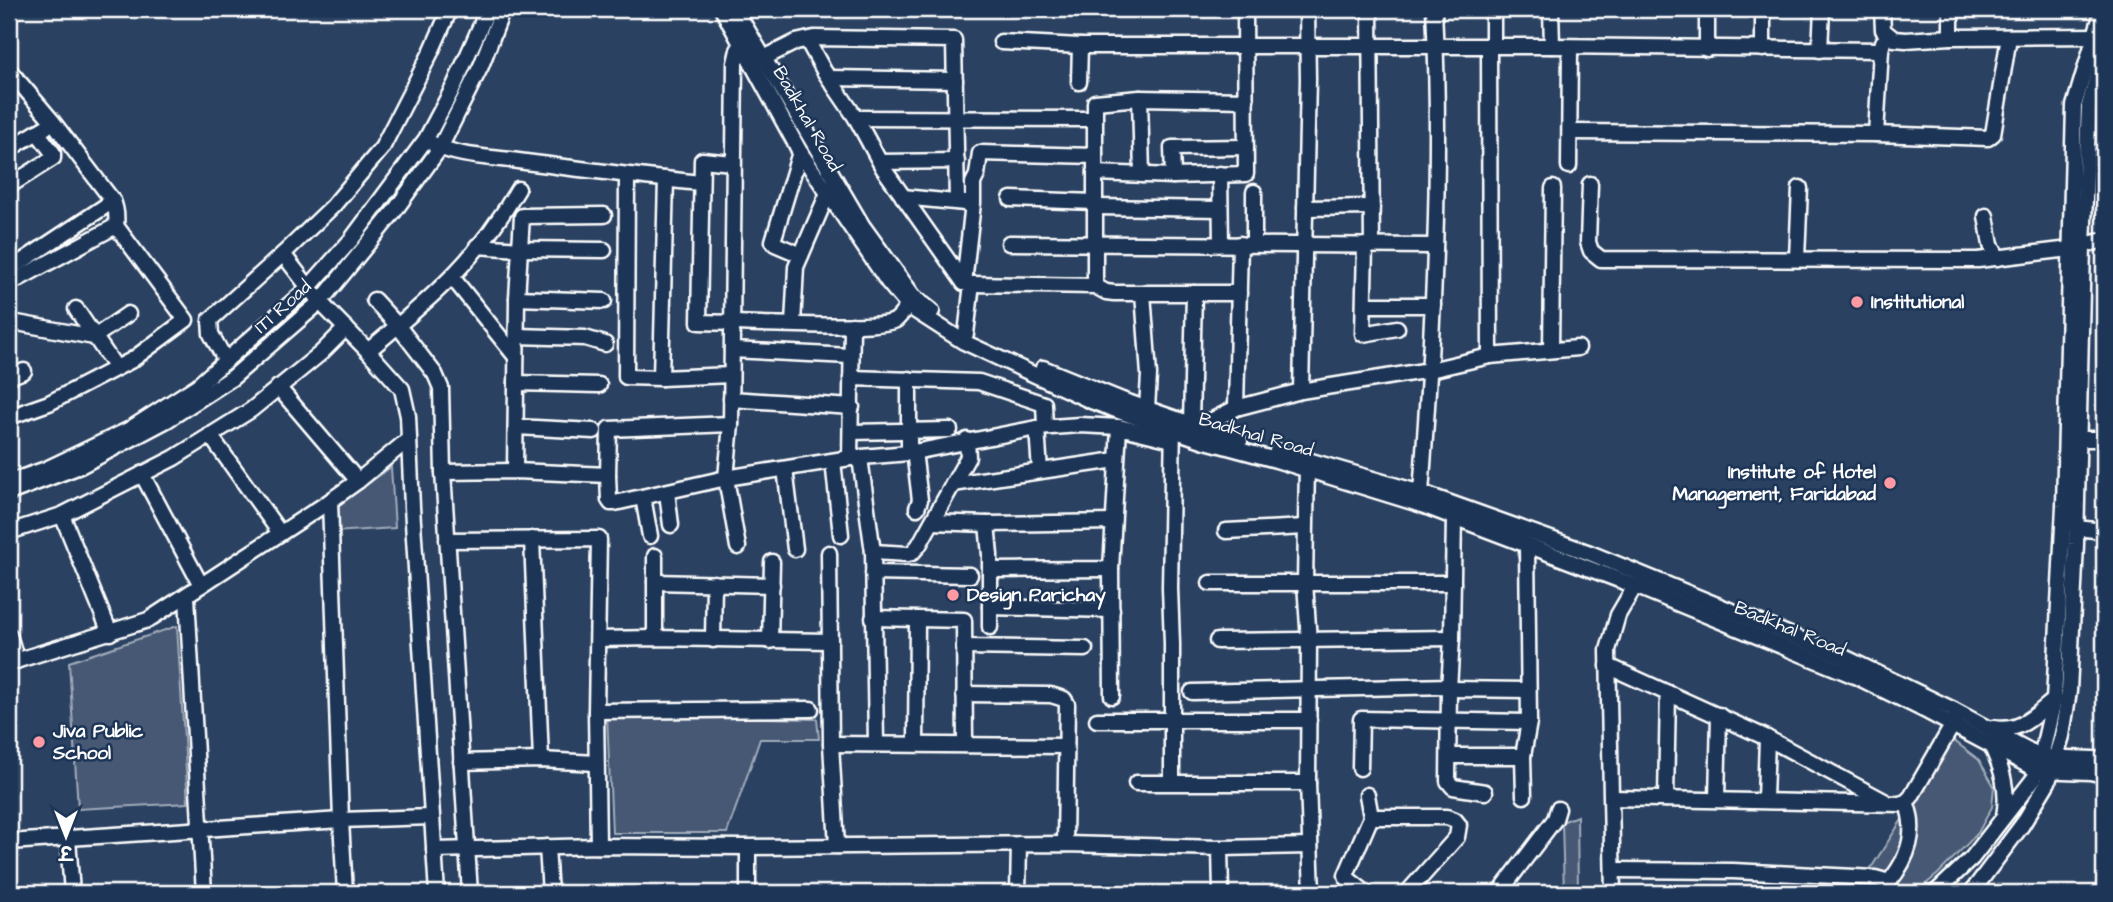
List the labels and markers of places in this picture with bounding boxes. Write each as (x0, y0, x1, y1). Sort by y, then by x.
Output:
place label: Institutional (1871, 289, 1964, 316)
marker: Institutional (1849, 294, 1865, 310)
place label: Institute of Hotel Management, Faridabad (1672, 459, 1876, 509)
marker: Institute of Hotel Management, Faridabad (1882, 475, 1898, 491)
place label: Design Parichay (967, 582, 1106, 610)
marker: Design Parichay (945, 587, 961, 603)
place label: Jiva Public School (52, 718, 143, 767)
marker: Jiva Public School (31, 734, 47, 750)

